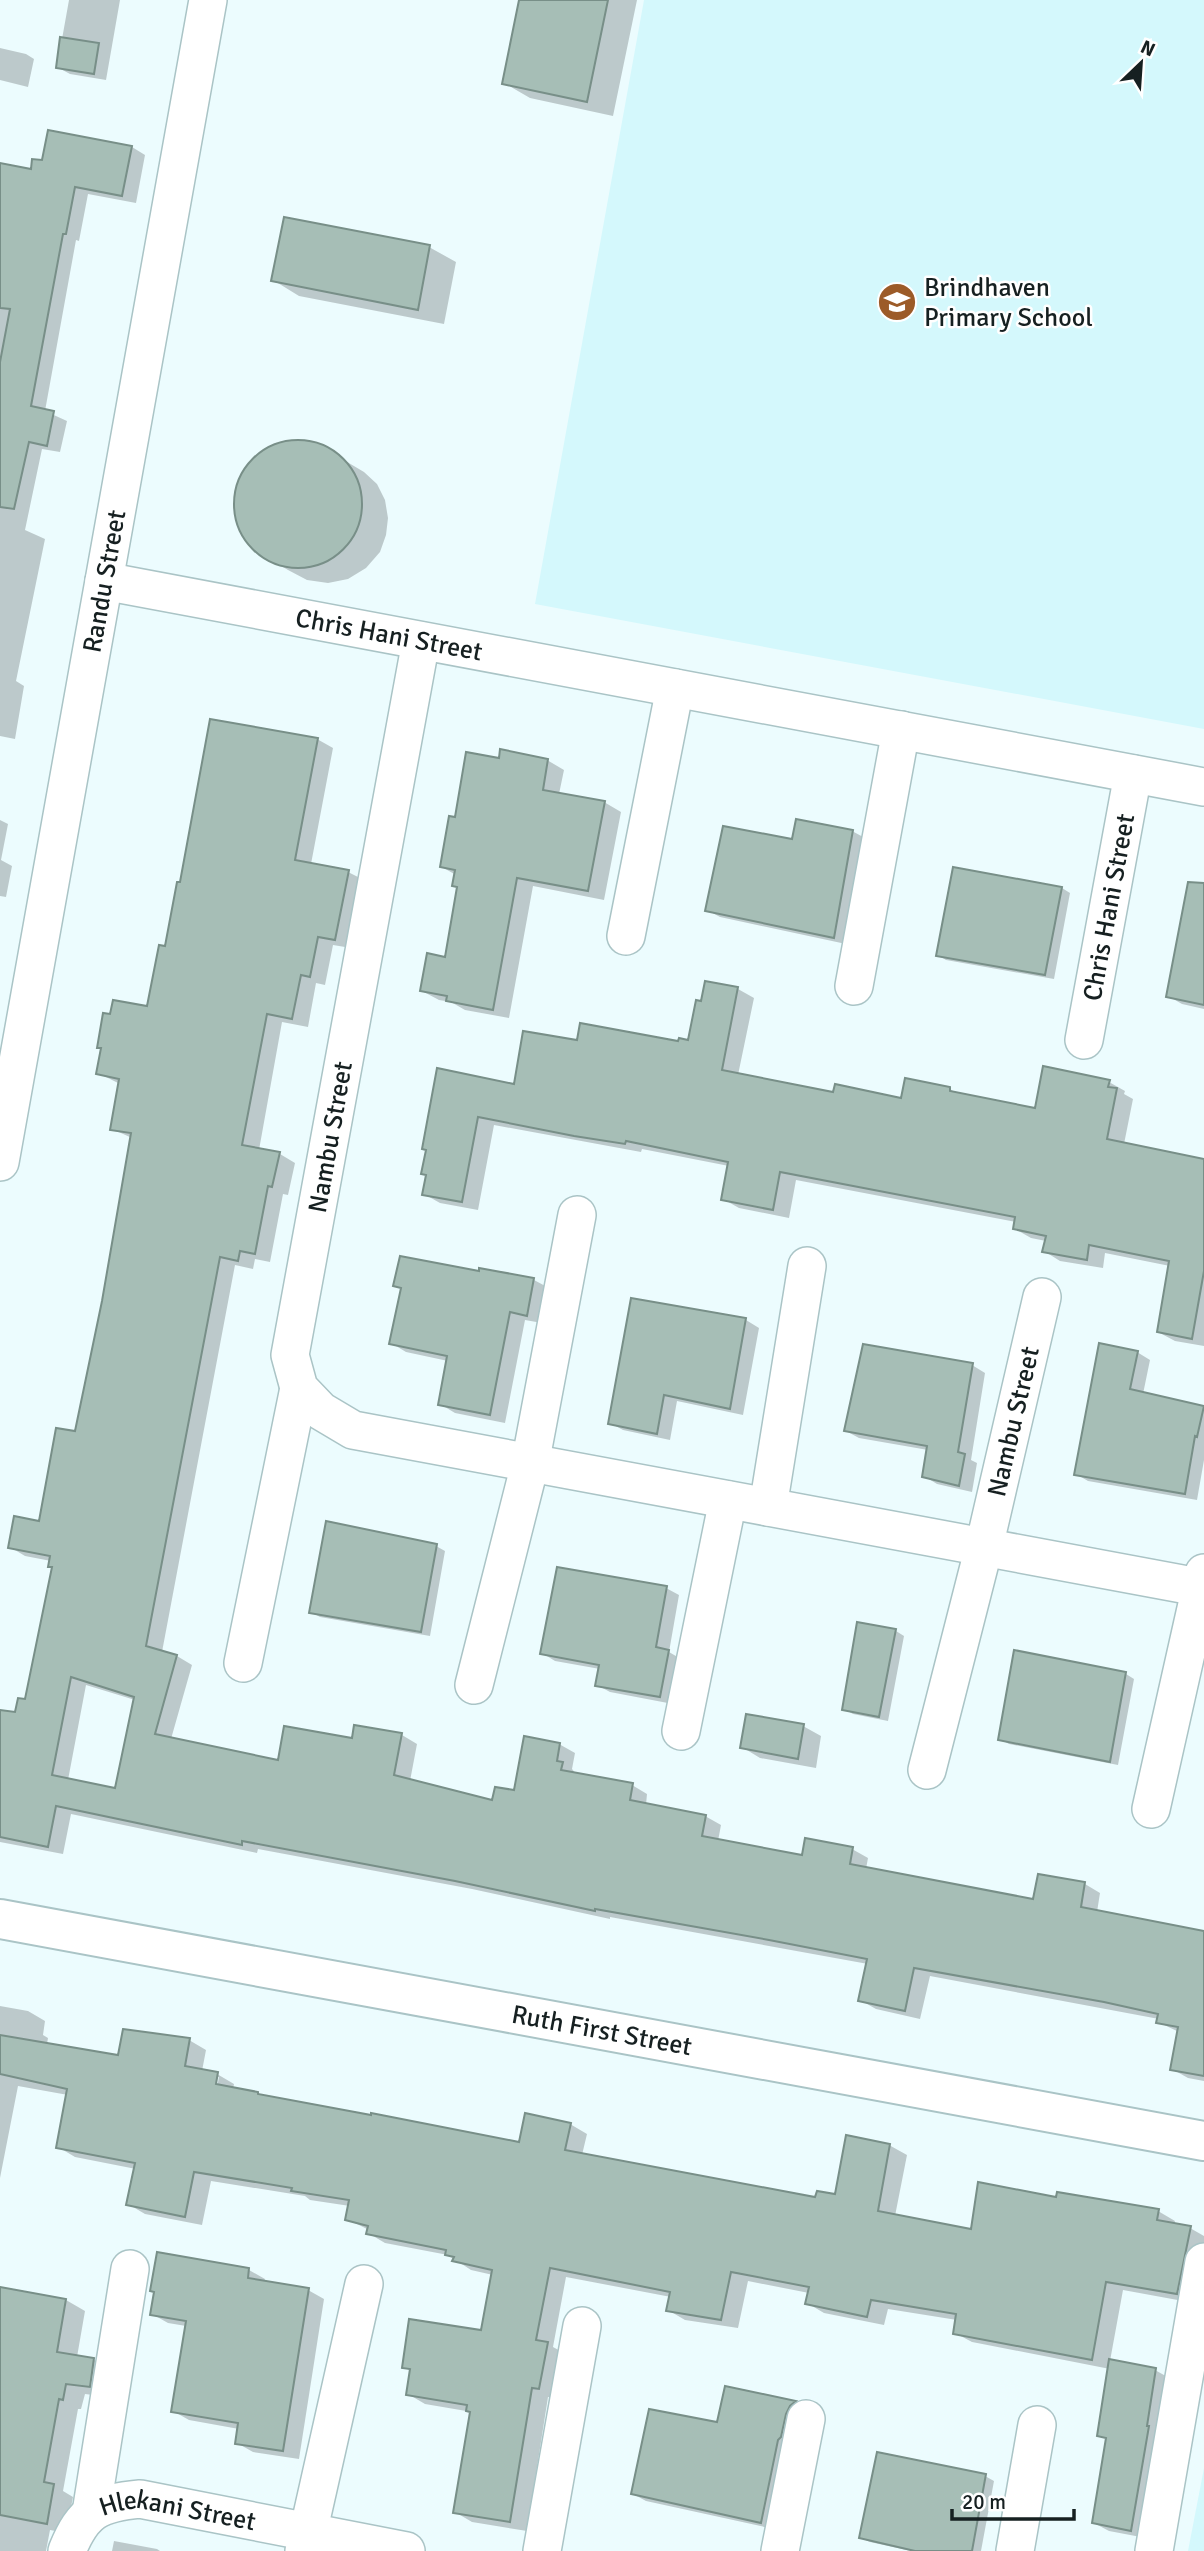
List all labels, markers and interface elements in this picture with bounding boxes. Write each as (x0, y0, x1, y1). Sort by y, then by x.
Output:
north arrow (1106, 28, 1176, 98)
text: N (1137, 35, 1159, 62)
place label: Brindhaven Primary School (924, 272, 1093, 334)
school or university icon: Brindhaven Primary School (876, 281, 918, 323)
street label: Randu Street (76, 508, 133, 655)
street label: Chris Hani Street (293, 602, 485, 669)
street label: Chris Hani Street (1077, 811, 1142, 1004)
street label: Nambu Street (302, 1059, 360, 1215)
street label: Nambu Street (981, 1344, 1047, 1500)
street label: Ruth First Street (509, 1999, 694, 2063)
scale bar (952, 2478, 1074, 2522)
street label: Hlekani Street (95, 2484, 258, 2538)
text: 20 m (962, 2489, 1006, 2515)

